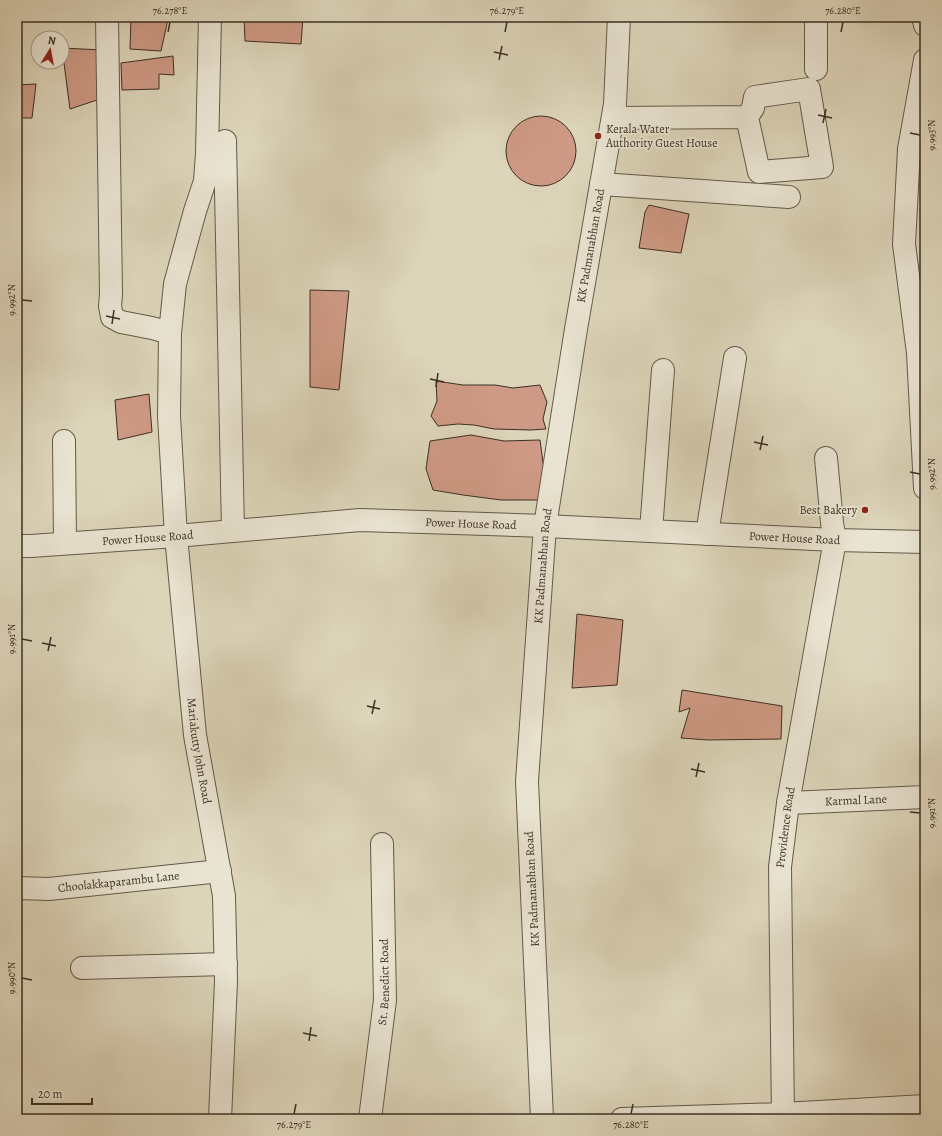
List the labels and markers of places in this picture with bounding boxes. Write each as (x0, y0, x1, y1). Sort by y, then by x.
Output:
place label: Kerala Water Authority Guest House (605, 121, 718, 151)
marker: Kerala Water Authority Guest House (593, 131, 603, 141)
place label: Best Bakery (799, 502, 858, 518)
marker: Best Bakery (860, 505, 870, 515)

